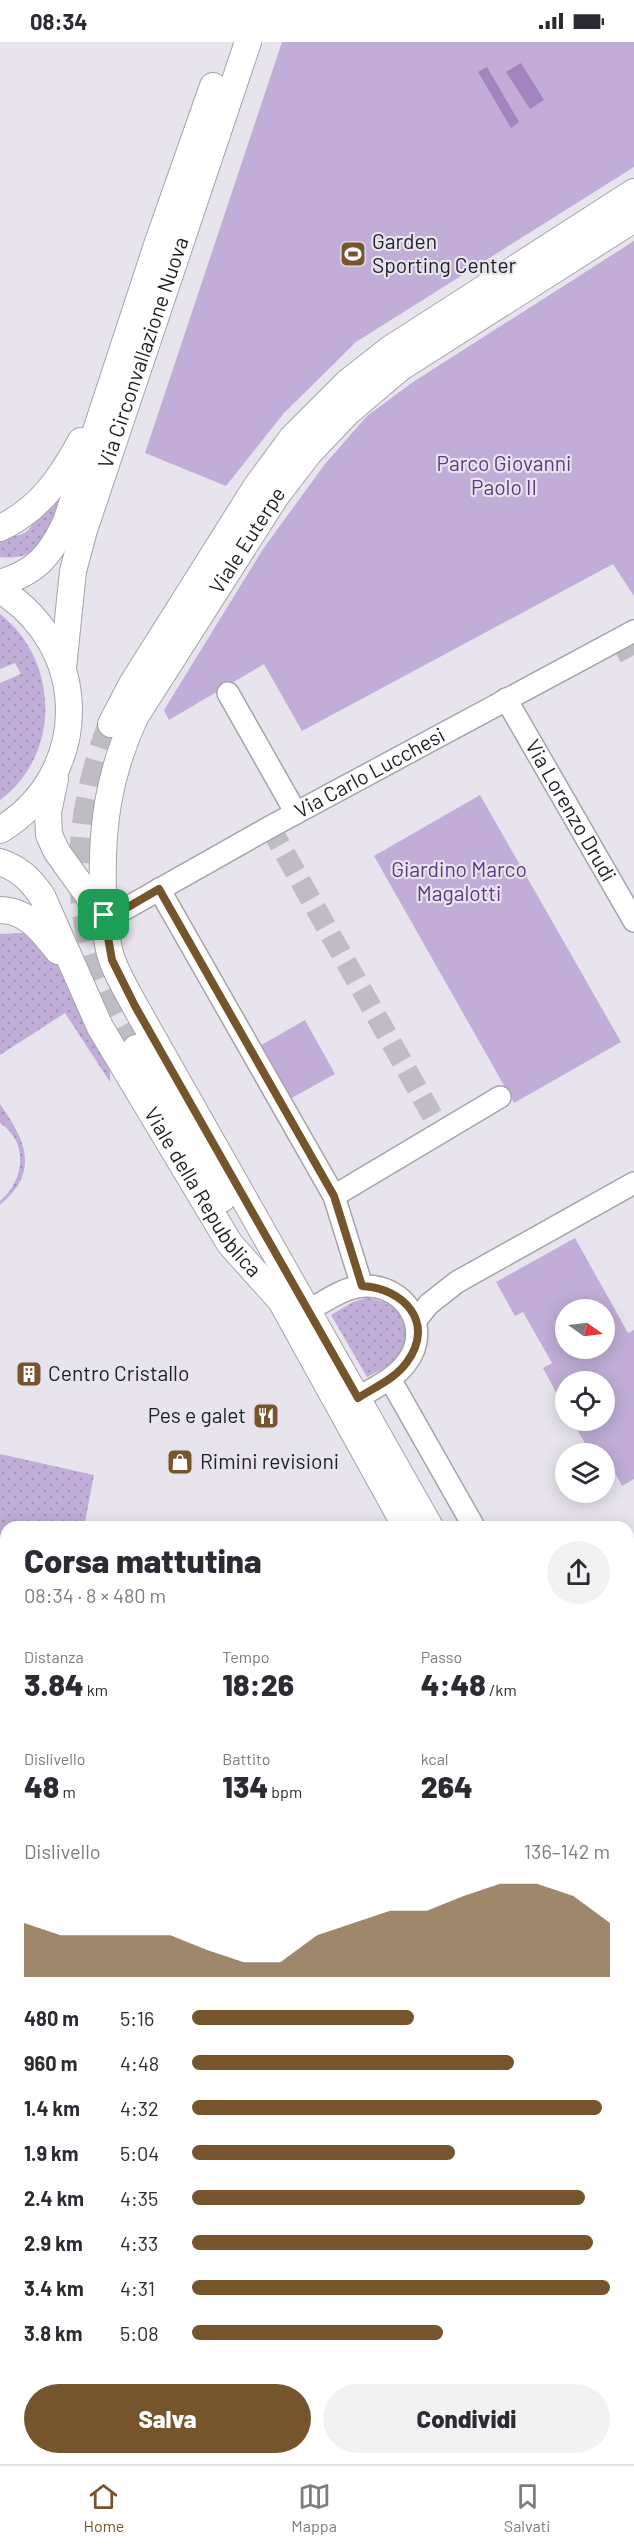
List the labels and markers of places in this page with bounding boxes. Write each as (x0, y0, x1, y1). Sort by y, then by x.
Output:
place label: Garden Sporting Center (372, 228, 517, 277)
sports icon: Garden Sporting Center (338, 239, 368, 269)
pin (78, 889, 129, 940)
building icon: Centro Cristallo (14, 1359, 44, 1389)
place label: Centro Cristallo (48, 1360, 189, 1385)
restaurant icon: Pes e galet (251, 1401, 281, 1431)
place label: Pes e galet (148, 1402, 246, 1427)
shop icon: Rimini revisioni (165, 1447, 195, 1477)
place label: Rimini revisioni (200, 1448, 339, 1473)

